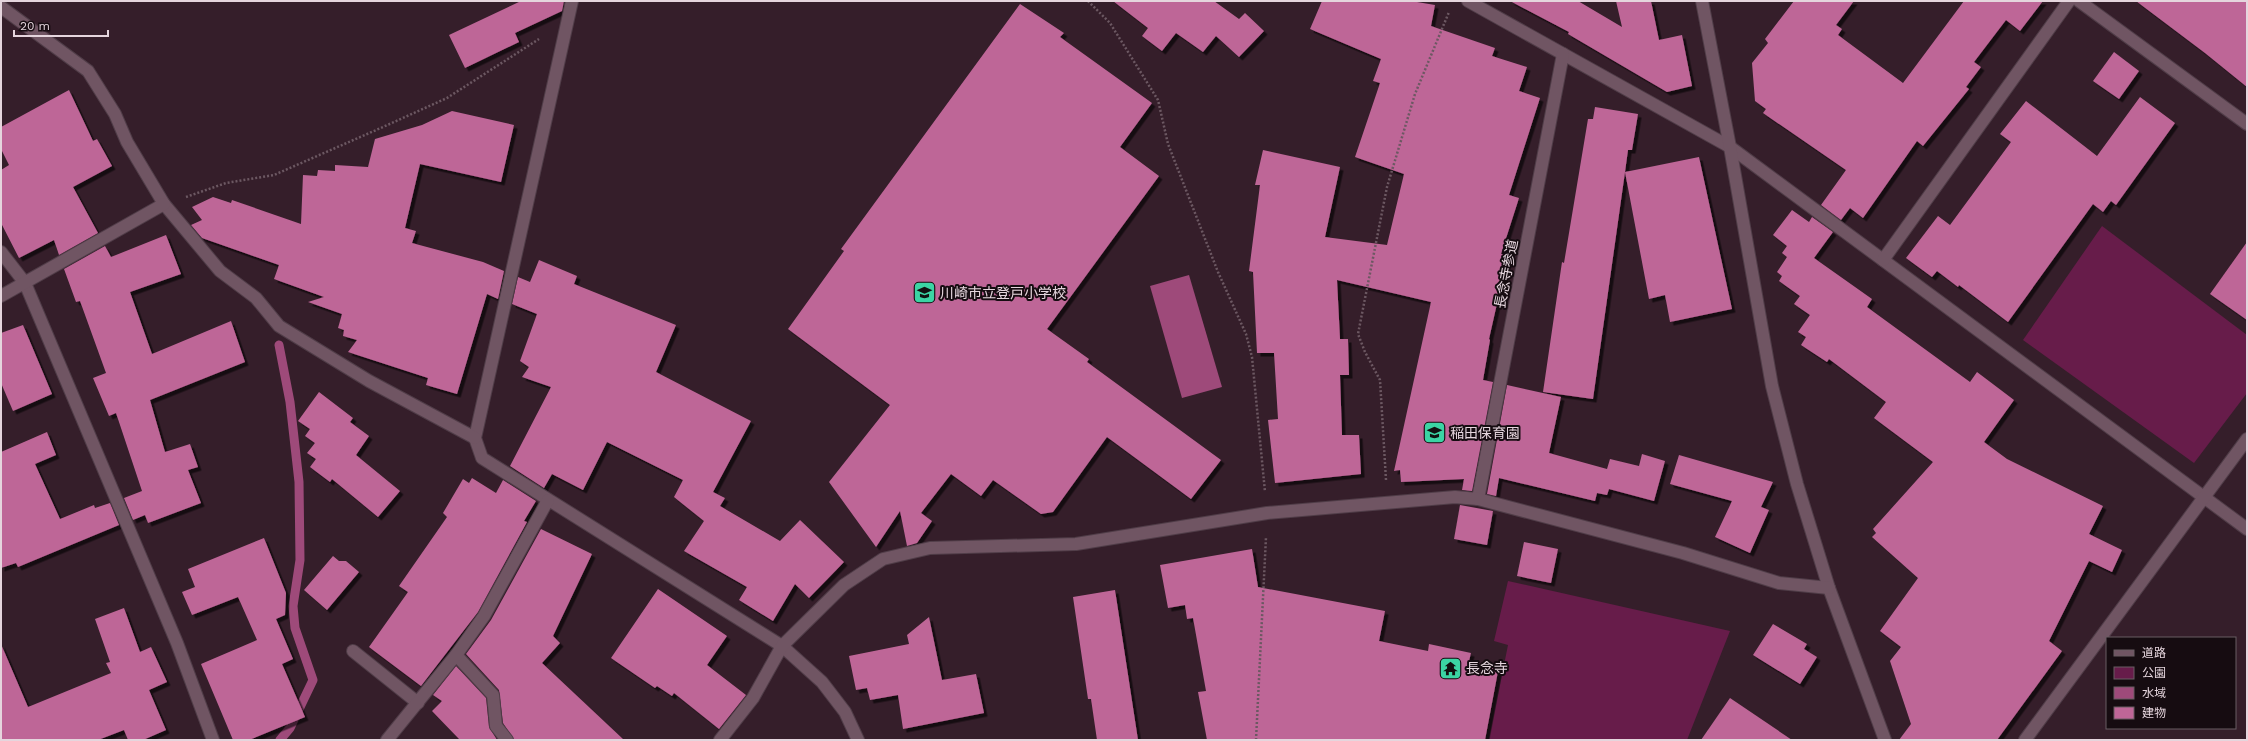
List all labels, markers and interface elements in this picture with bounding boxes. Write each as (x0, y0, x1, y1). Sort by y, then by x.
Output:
scale bar (14, 12, 108, 38)
text: 20 m (20, 19, 50, 33)
street label: 長念寺参道 (1491, 238, 1521, 310)
school or university icon: 川崎市立登戸小学校 (912, 280, 938, 306)
place label: 川崎市立登戸小学校 (940, 285, 1066, 301)
school or university icon: 稲田保育園 (1422, 420, 1448, 446)
place label: 稲田保育園 (1450, 425, 1520, 441)
legend (2106, 637, 2236, 729)
text: 道路 (2142, 646, 2166, 660)
temple icon: 長念寺 (1438, 655, 1464, 681)
place label: 長念寺 (1466, 660, 1508, 676)
text: 公園 (2142, 666, 2166, 680)
text: 水域 (2142, 686, 2166, 700)
text: 建物 (2142, 706, 2166, 720)

